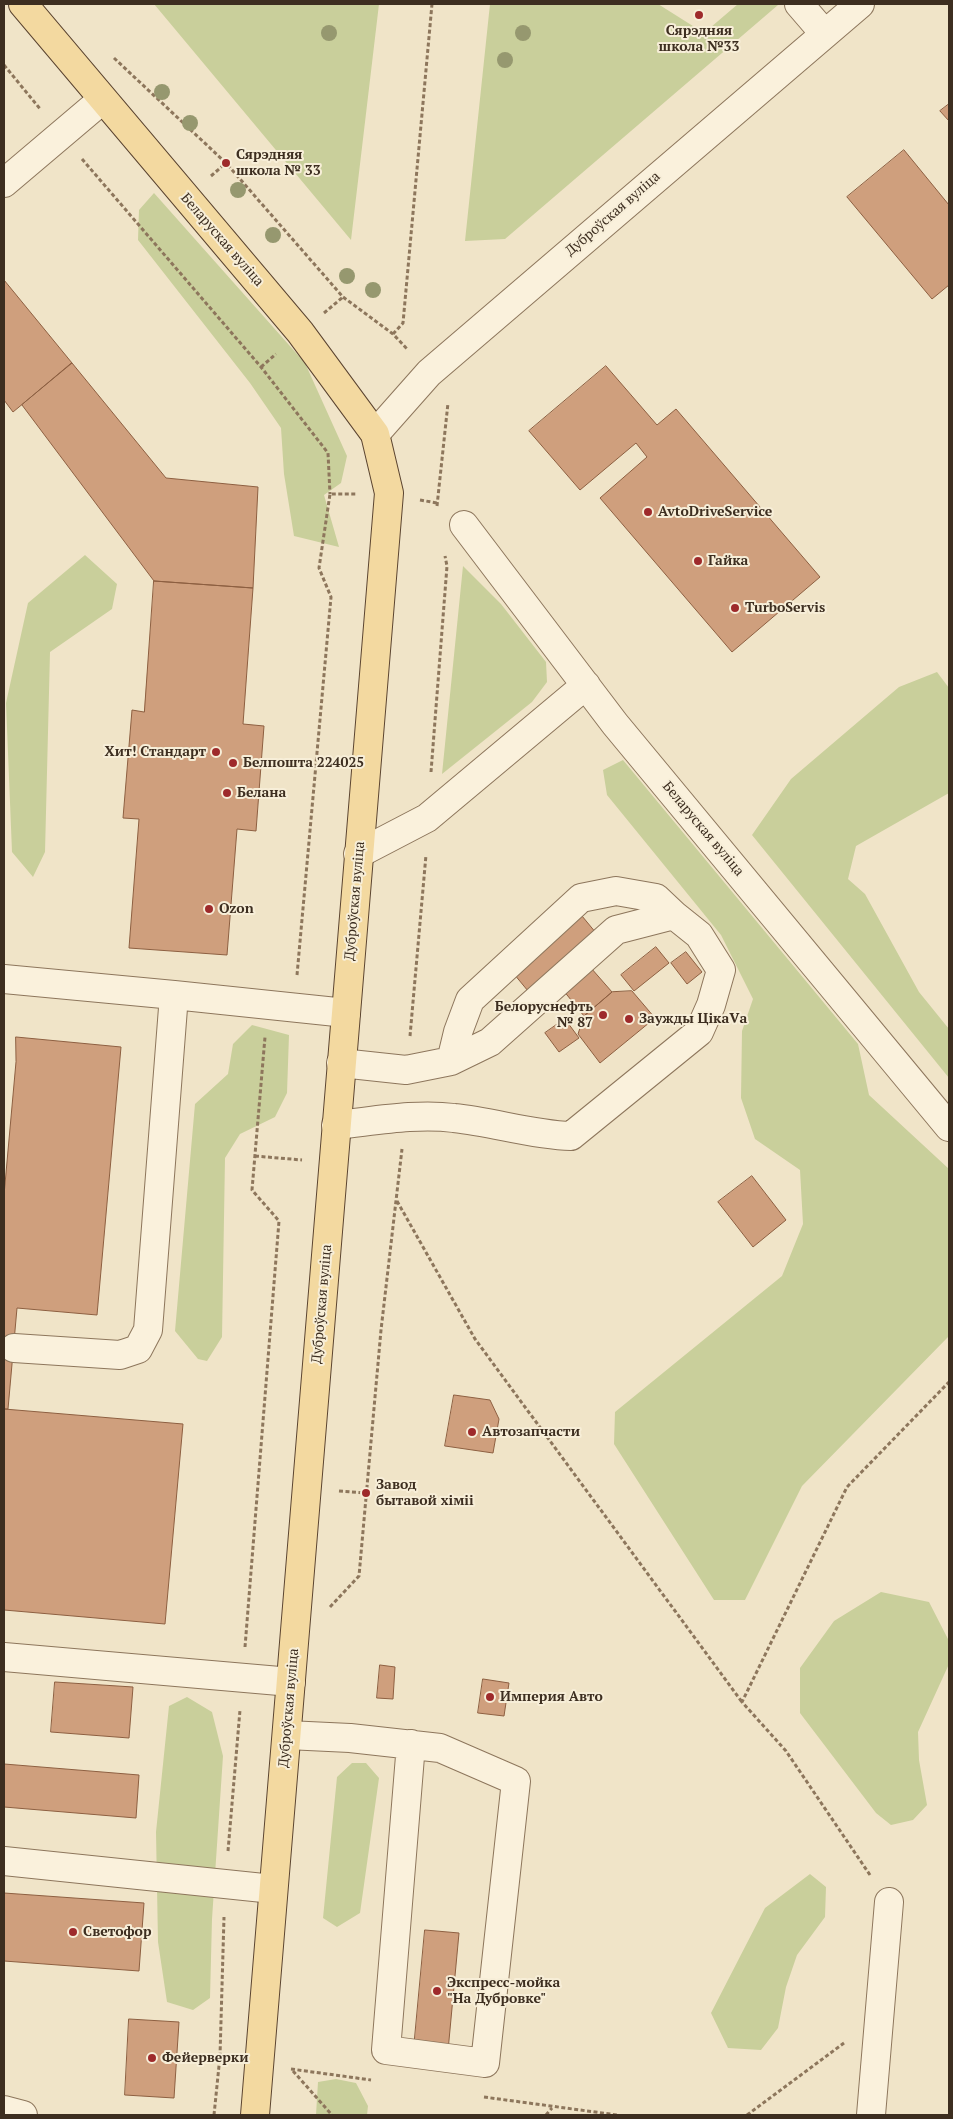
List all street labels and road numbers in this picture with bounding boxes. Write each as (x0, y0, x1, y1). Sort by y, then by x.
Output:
street label: Дуброўская вуліца (562, 168, 664, 260)
street label: Беларуская вуліца (177, 190, 267, 290)
street label: Беларуская вуліца (659, 778, 747, 880)
street label: Дуброўская вуліца (341, 841, 369, 961)
street label: Дуброўская вуліца (308, 1244, 336, 1364)
street label: Дуброўская вуліца (275, 1648, 303, 1768)

